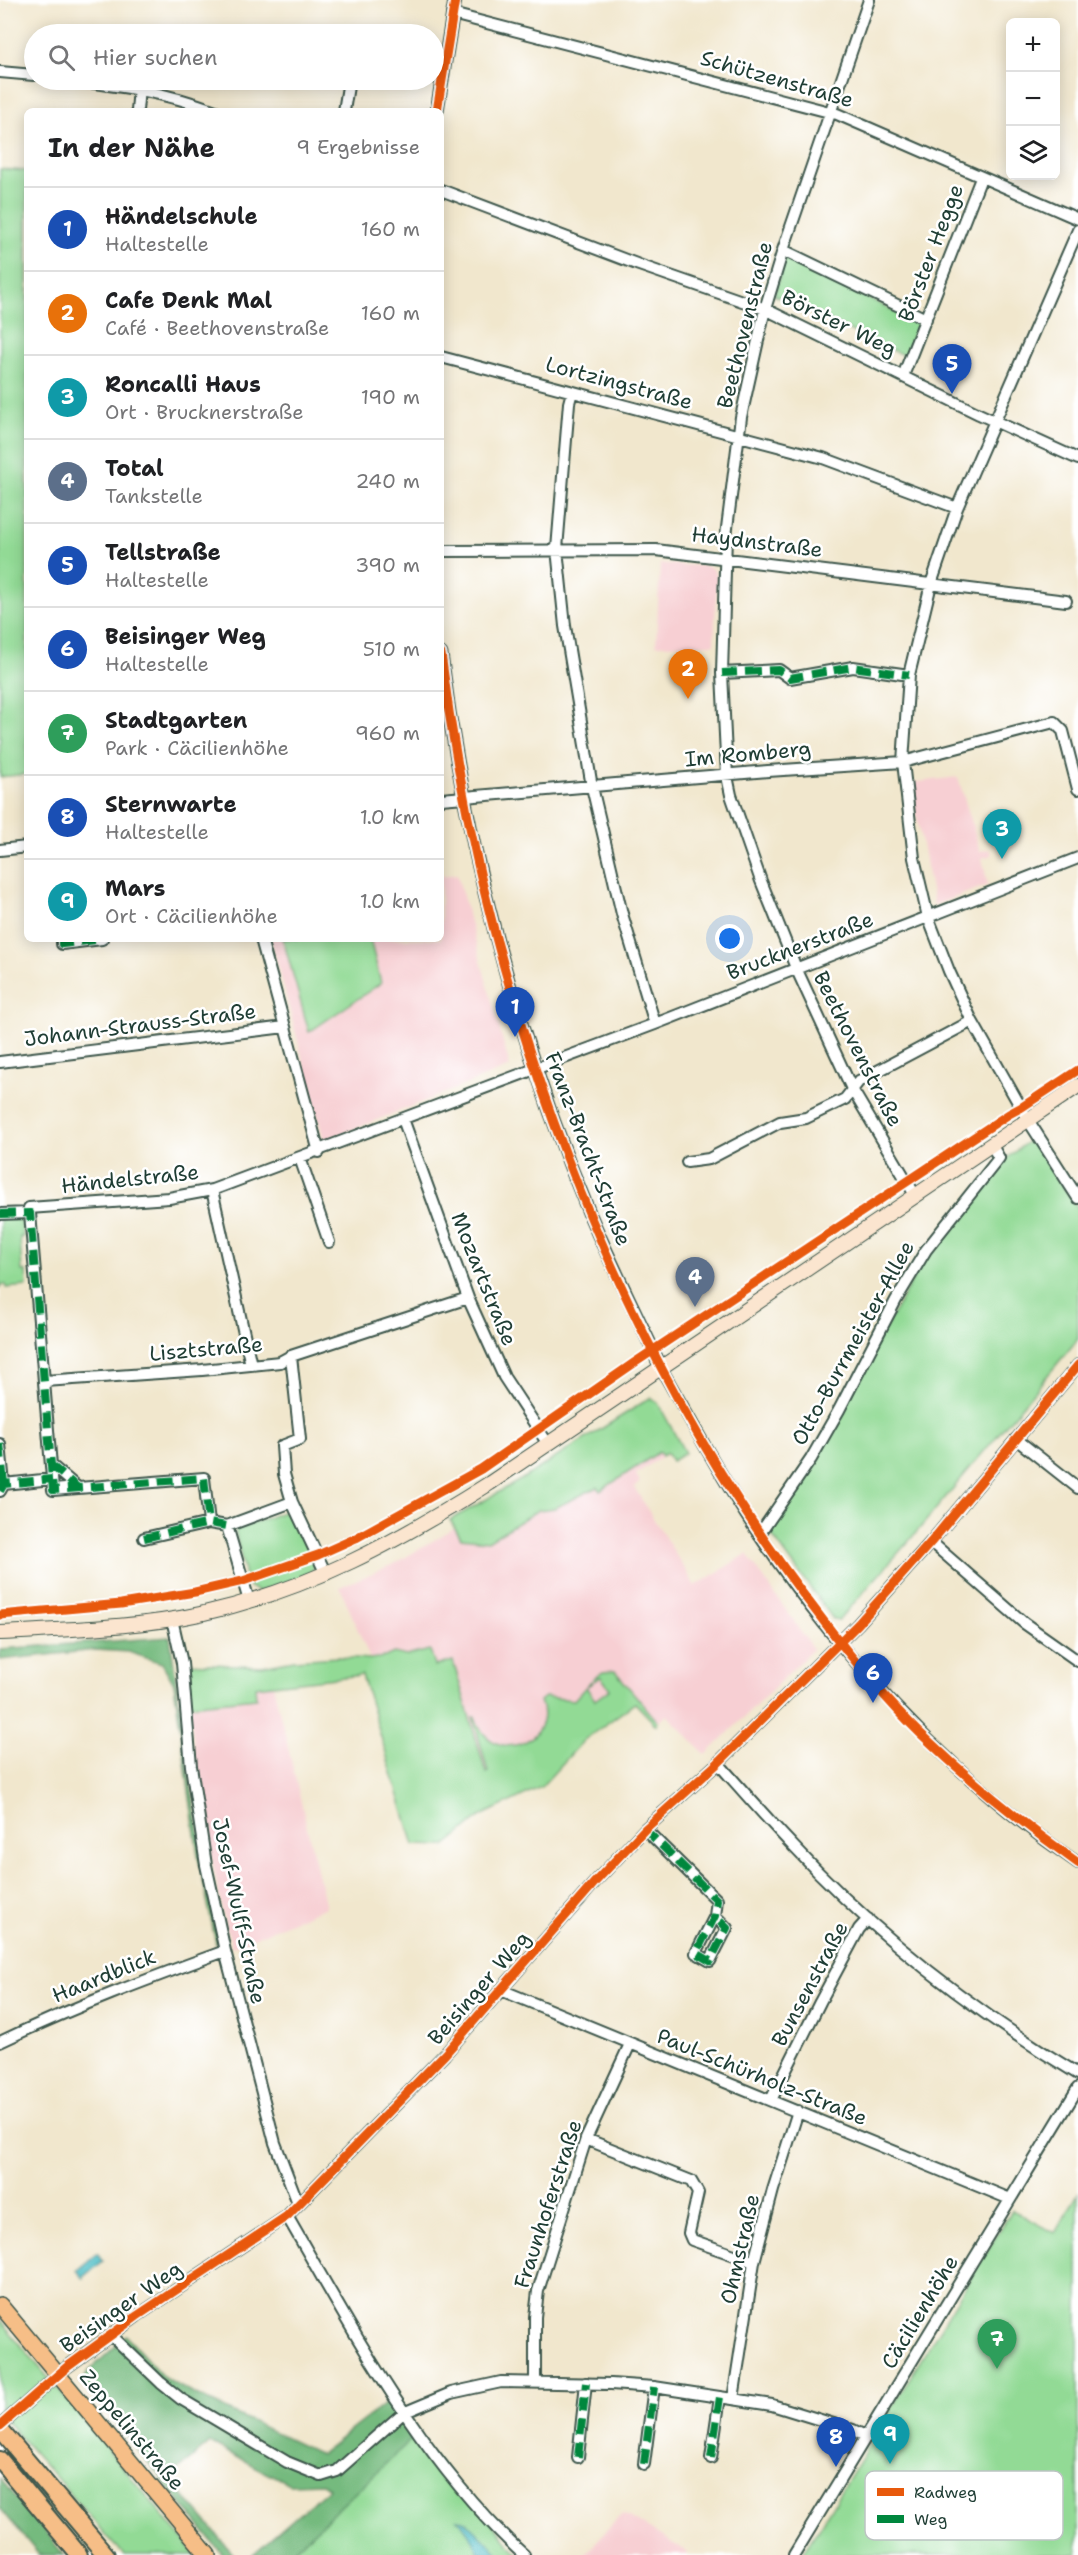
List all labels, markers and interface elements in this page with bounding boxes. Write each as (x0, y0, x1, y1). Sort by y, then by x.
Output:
map controls (1006, 18, 1060, 180)
button: + (1006, 18, 1060, 72)
search box (24, 24, 444, 90)
icon: search (45, 41, 78, 74)
text: Hier suchen (93, 43, 218, 72)
street label: Schützenstraße (697, 44, 857, 114)
button: − (1006, 72, 1060, 126)
button: layers (1006, 126, 1060, 180)
text: In der Nähe (48, 130, 215, 165)
text: 9 Ergebnisse (296, 134, 420, 160)
street label: Börster Hegge (892, 180, 970, 326)
text: Händelschule (105, 202, 258, 231)
text: 1 (63, 216, 72, 242)
text: 160 m (361, 216, 420, 242)
text: Haltestelle (105, 231, 209, 257)
street label: Beethovenstraße (711, 239, 779, 411)
street label: Börster Weg (777, 283, 901, 363)
text: Cafe Denk Mal (105, 286, 272, 315)
text: 2 (61, 300, 75, 326)
text: 160 m (361, 300, 420, 326)
text: Café · Beethovenstraße (105, 315, 329, 341)
pin: 5 (932, 344, 972, 394)
street label: Lortzingstraße (542, 350, 696, 416)
text: Roncalli Haus (105, 370, 261, 399)
text: 3 (61, 384, 75, 410)
text: 190 m (361, 384, 420, 410)
text: Ort · Brucknerstraße (105, 399, 304, 425)
text: Total (105, 454, 164, 483)
text: 4 (61, 468, 75, 494)
text: 240 m (355, 468, 420, 494)
text: Tankstelle (105, 483, 203, 509)
street label: Haydnstraße (690, 520, 824, 564)
text: Tellstraße (105, 538, 221, 567)
text: 5 (61, 552, 74, 578)
text: 390 m (355, 552, 420, 578)
text: Haltestelle (105, 567, 209, 593)
text: Beisinger Weg (105, 622, 266, 651)
text: 6 (61, 636, 75, 662)
text: 510 m (363, 636, 420, 662)
pin: 2 (668, 650, 708, 699)
text: Haltestelle (105, 651, 209, 677)
text: Stadtgarten (105, 706, 247, 735)
text: 7 (61, 720, 75, 746)
text: 960 m (355, 720, 420, 746)
text: Park · Cäcilienhöhe (105, 735, 289, 761)
street label: Im Romberg (684, 735, 812, 773)
text: Sternwarte (105, 790, 237, 819)
text: 8 (61, 804, 75, 830)
text: 1.0 km (360, 804, 420, 830)
pin: 3 (982, 810, 1022, 859)
text: Haltestelle (105, 819, 209, 845)
text: Mars (105, 874, 165, 903)
text: 9 (61, 888, 75, 914)
text: 1.0 km (360, 888, 420, 914)
text: Ort · Cäcilienhöhe (105, 903, 278, 929)
street label: Brucknerstraße (723, 905, 877, 987)
your location (715, 924, 744, 953)
street label: Beethovenstraße (807, 966, 909, 1132)
pin: 1 (496, 988, 534, 1037)
street label: Johann-Strauss-Straße (22, 997, 258, 1053)
street label: Franz-Bracht-Straße (538, 1048, 638, 1250)
street label: Händelstraße (60, 1158, 200, 1200)
street label: Mozartstraße (445, 1208, 523, 1350)
street label: Otto-Burrmeister-Allee (785, 1236, 921, 1450)
pin: 4 (676, 1258, 714, 1307)
street label: Lisztstraße (148, 1330, 264, 1368)
pin: 6 (854, 1654, 892, 1703)
street label: Josef-Wulff-Straße (206, 1815, 272, 2007)
street label: Bunsenstraße (765, 1917, 855, 2051)
street label: Beisinger Weg (422, 1925, 536, 2051)
street label: Haardblick (48, 1942, 160, 2010)
street label: Paul-Schürholz-Straße (653, 2022, 871, 2132)
street label: Fraunhoferstraße (508, 2116, 588, 2292)
street label: Ohmstraße (714, 2191, 766, 2307)
street label: Cäcilienhöhe (875, 2250, 965, 2374)
street label: Beisinger Weg (55, 2255, 187, 2359)
pin: 7 (978, 2320, 1016, 2369)
street label: Zeppelinstraße (73, 2364, 191, 2496)
pin: 9 (870, 2414, 910, 2464)
pin: 8 (816, 2418, 856, 2467)
legend (865, 2471, 1063, 2540)
text: Radweg (914, 2482, 977, 2503)
text: Weg (914, 2509, 948, 2530)

